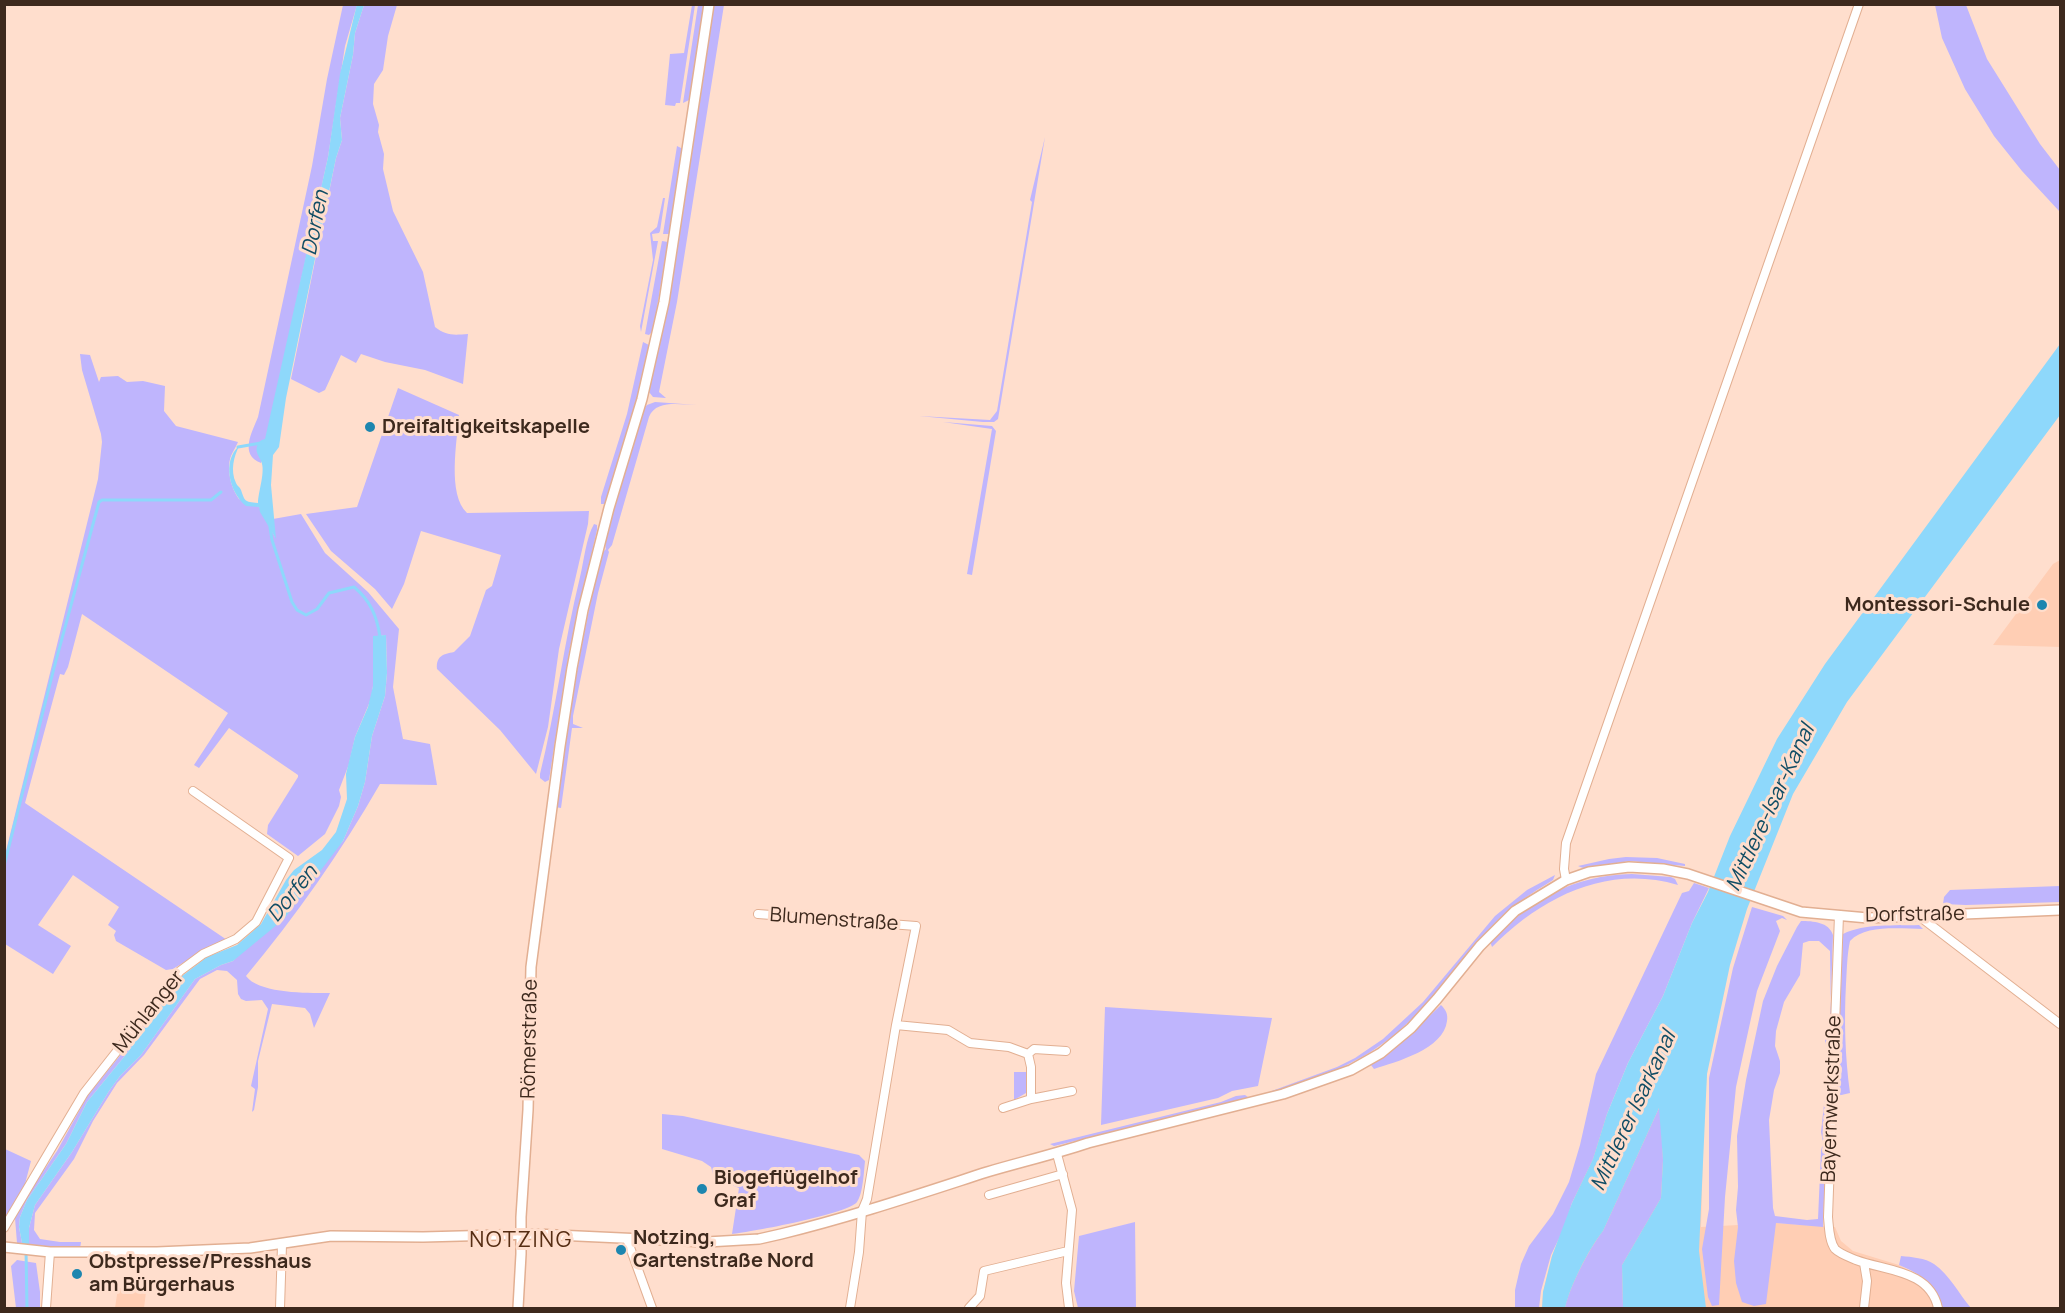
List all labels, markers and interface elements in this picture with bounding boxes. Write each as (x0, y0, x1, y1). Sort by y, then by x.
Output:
water label: Dorfen (297, 188, 335, 258)
place label: Dreifaltigkeitskapelle (382, 415, 590, 439)
marker: Dreifaltigkeitskapelle (363, 420, 377, 434)
place label: Montessori-Schule (1845, 593, 2030, 617)
marker: Montessori-Schule (2035, 598, 2049, 612)
water label: Mittlere-Isar-Kanal (1721, 721, 1821, 895)
water label: Dorfen (263, 861, 323, 927)
street label: Dorfstraße (1865, 902, 1965, 928)
street label: Blumenstraße (769, 904, 899, 936)
street label: Mühlanger (109, 966, 189, 1058)
street label: Römerstraße (517, 979, 543, 1099)
street label: Bayernwerkstraße (1817, 1015, 1847, 1183)
water label: Mittlerer Isarkanal (1586, 1027, 1682, 1195)
place label: Biogeflügelhof Graf (714, 1166, 858, 1213)
marker: Biogeflügelhof Graf (695, 1182, 709, 1196)
place label: Notzing, Gartenstraße Nord (633, 1226, 814, 1273)
district label: NOTZING (469, 1228, 573, 1254)
marker: Notzing, Gartenstraße Nord (614, 1243, 628, 1257)
place label: Obstpresse/Presshaus am Bürgerhaus (89, 1250, 312, 1297)
marker: Obstpresse/Presshaus am Bürgerhaus (70, 1267, 84, 1281)

